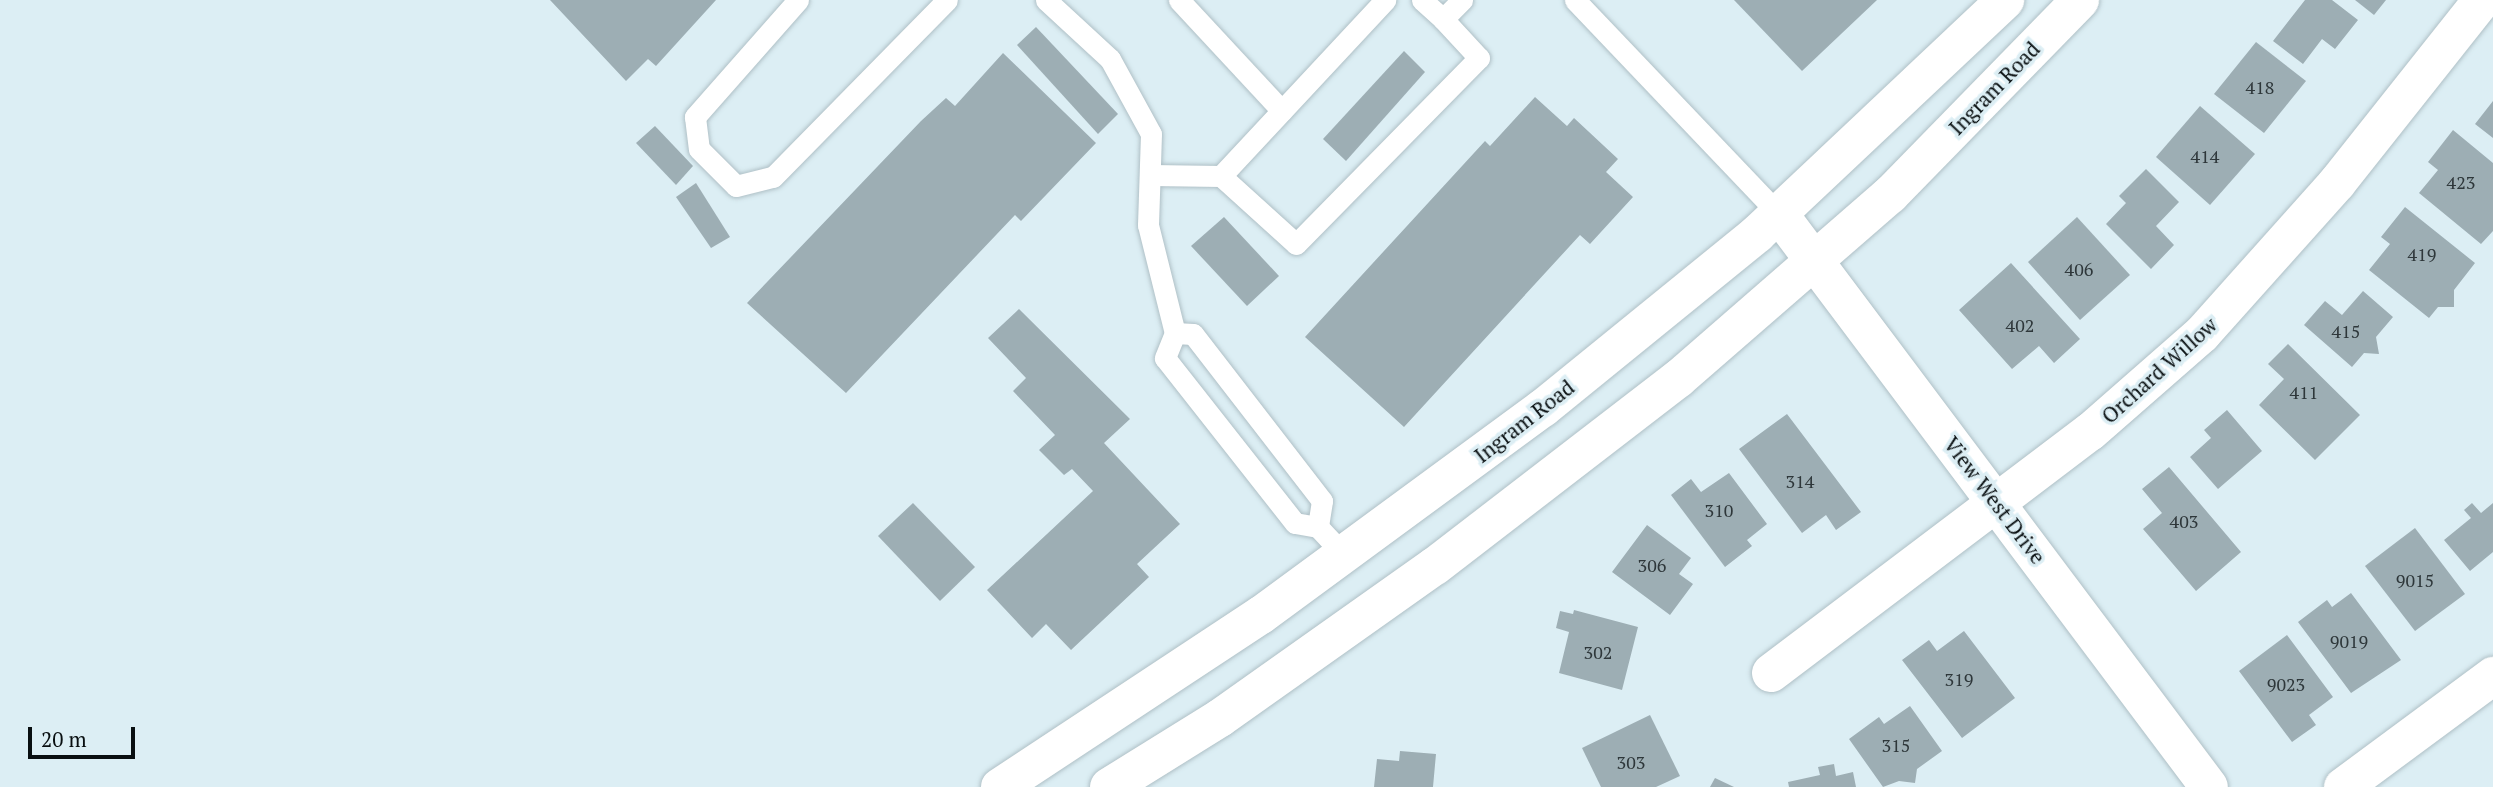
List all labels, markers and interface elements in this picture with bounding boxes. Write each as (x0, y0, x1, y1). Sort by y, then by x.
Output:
street label: Ingram Road (1943, 36, 2045, 140)
house number: 418 (2246, 76, 2274, 98)
house number: 414 (2191, 145, 2219, 167)
house number: 423 (2447, 171, 2475, 193)
house number: 419 (2408, 243, 2436, 265)
house number: 406 (2065, 258, 2093, 280)
street label: Orchard Willow (2096, 312, 2222, 428)
house number: 402 (2006, 314, 2034, 336)
house number: 415 (2332, 320, 2360, 342)
street label: Ingram Road (1469, 374, 1579, 468)
house number: 411 (2290, 381, 2318, 403)
street label: View West Drive (1939, 432, 2051, 568)
house number: 314 (1786, 470, 1814, 492)
house number: 310 (1705, 499, 1733, 521)
house number: 403 (2170, 510, 2198, 532)
house number: 306 (1638, 554, 1666, 576)
house number: 9015 (2396, 569, 2434, 591)
house number: 9019 (2330, 630, 2368, 652)
house number: 302 (1584, 641, 1612, 663)
house number: 319 (1945, 668, 1973, 690)
house number: 9023 (2267, 673, 2305, 695)
scale bar (32, 714, 138, 758)
text: 20 m (41, 725, 87, 753)
house number: 315 (1882, 734, 1910, 756)
house number: 303 (1617, 751, 1645, 773)

